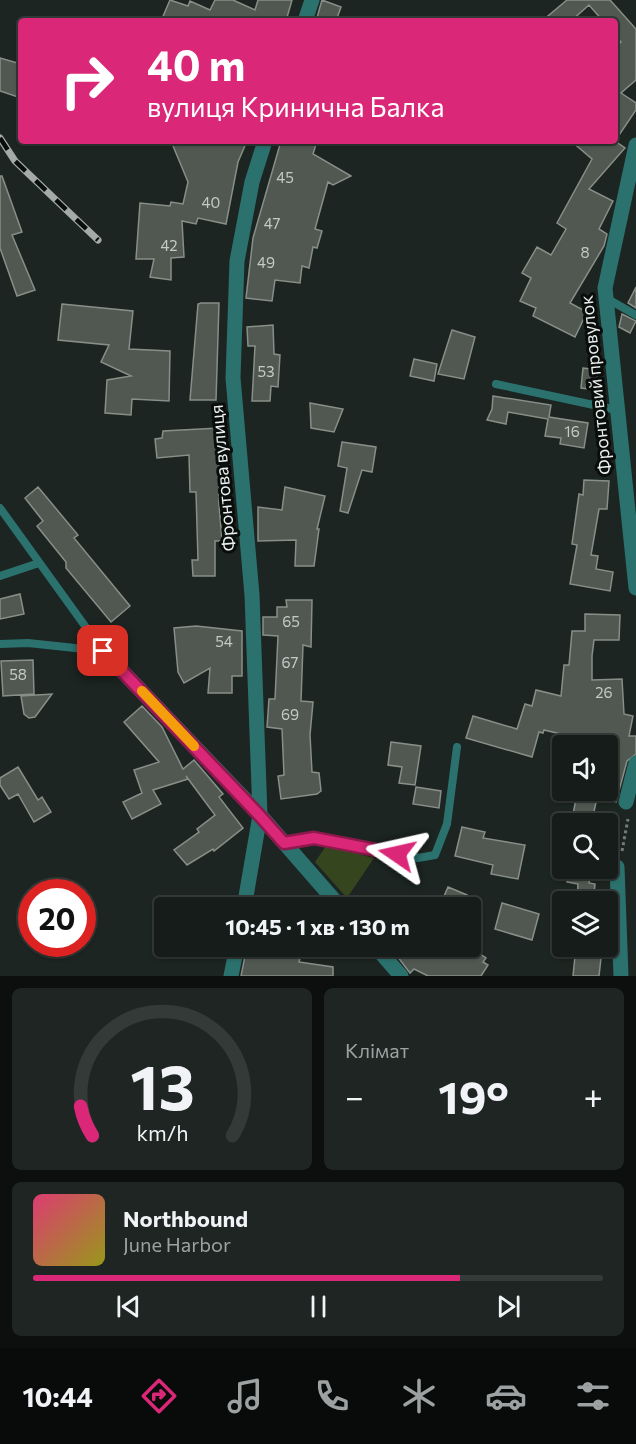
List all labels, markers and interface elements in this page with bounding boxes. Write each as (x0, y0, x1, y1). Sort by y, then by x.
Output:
text: 40 m (147, 38, 245, 90)
icon: right (48, 42, 126, 120)
text: вулиця Кринична Балка (147, 90, 445, 123)
house number: 45 (276, 168, 294, 186)
house number: 40 (202, 193, 220, 211)
house number: 47 (264, 214, 280, 232)
house number: 42 (160, 236, 178, 254)
house number: 8 (580, 243, 590, 261)
house number: 49 (257, 253, 275, 271)
street label: Фронтовий провулок (575, 294, 615, 476)
house number: 53 (257, 362, 275, 380)
street label: Фронтова вулиця (205, 404, 239, 552)
house number: 16 (564, 422, 580, 440)
house number: 65 (282, 612, 300, 630)
pin (77, 625, 128, 676)
house number: 54 (215, 632, 233, 650)
icon: arrive (86, 634, 119, 667)
house number: 67 (282, 653, 299, 671)
house number: 58 (9, 665, 27, 683)
house number: 26 (595, 683, 613, 701)
house number: 69 (281, 705, 299, 723)
map controls (552, 735, 618, 957)
button: sound (552, 735, 618, 801)
button: search (552, 813, 618, 879)
position arrow (365, 822, 429, 886)
speed limit sign: 20 (18, 879, 96, 957)
button: layers (552, 891, 618, 957)
text: 10:45 · 1 хв · 130 m (225, 913, 410, 940)
text: Клімат (345, 1038, 409, 1062)
text: 13 (130, 1047, 194, 1123)
text: 19° (438, 1068, 509, 1123)
text: − (345, 1075, 364, 1116)
text: + (584, 1075, 603, 1116)
text: km/h (136, 1119, 188, 1145)
text: Northbound (123, 1205, 248, 1232)
text: June Harbor (123, 1232, 231, 1256)
icon: previous (112, 1290, 145, 1323)
icon: pause (302, 1290, 335, 1323)
icon: next (492, 1290, 525, 1323)
icon: directions (138, 1375, 180, 1417)
icon: music (224, 1375, 266, 1417)
icon: phone (311, 1375, 353, 1417)
icon: climate (398, 1375, 440, 1417)
icon: car (485, 1375, 527, 1417)
icon: filters (572, 1375, 614, 1417)
text: 10:44 (22, 1380, 93, 1413)

